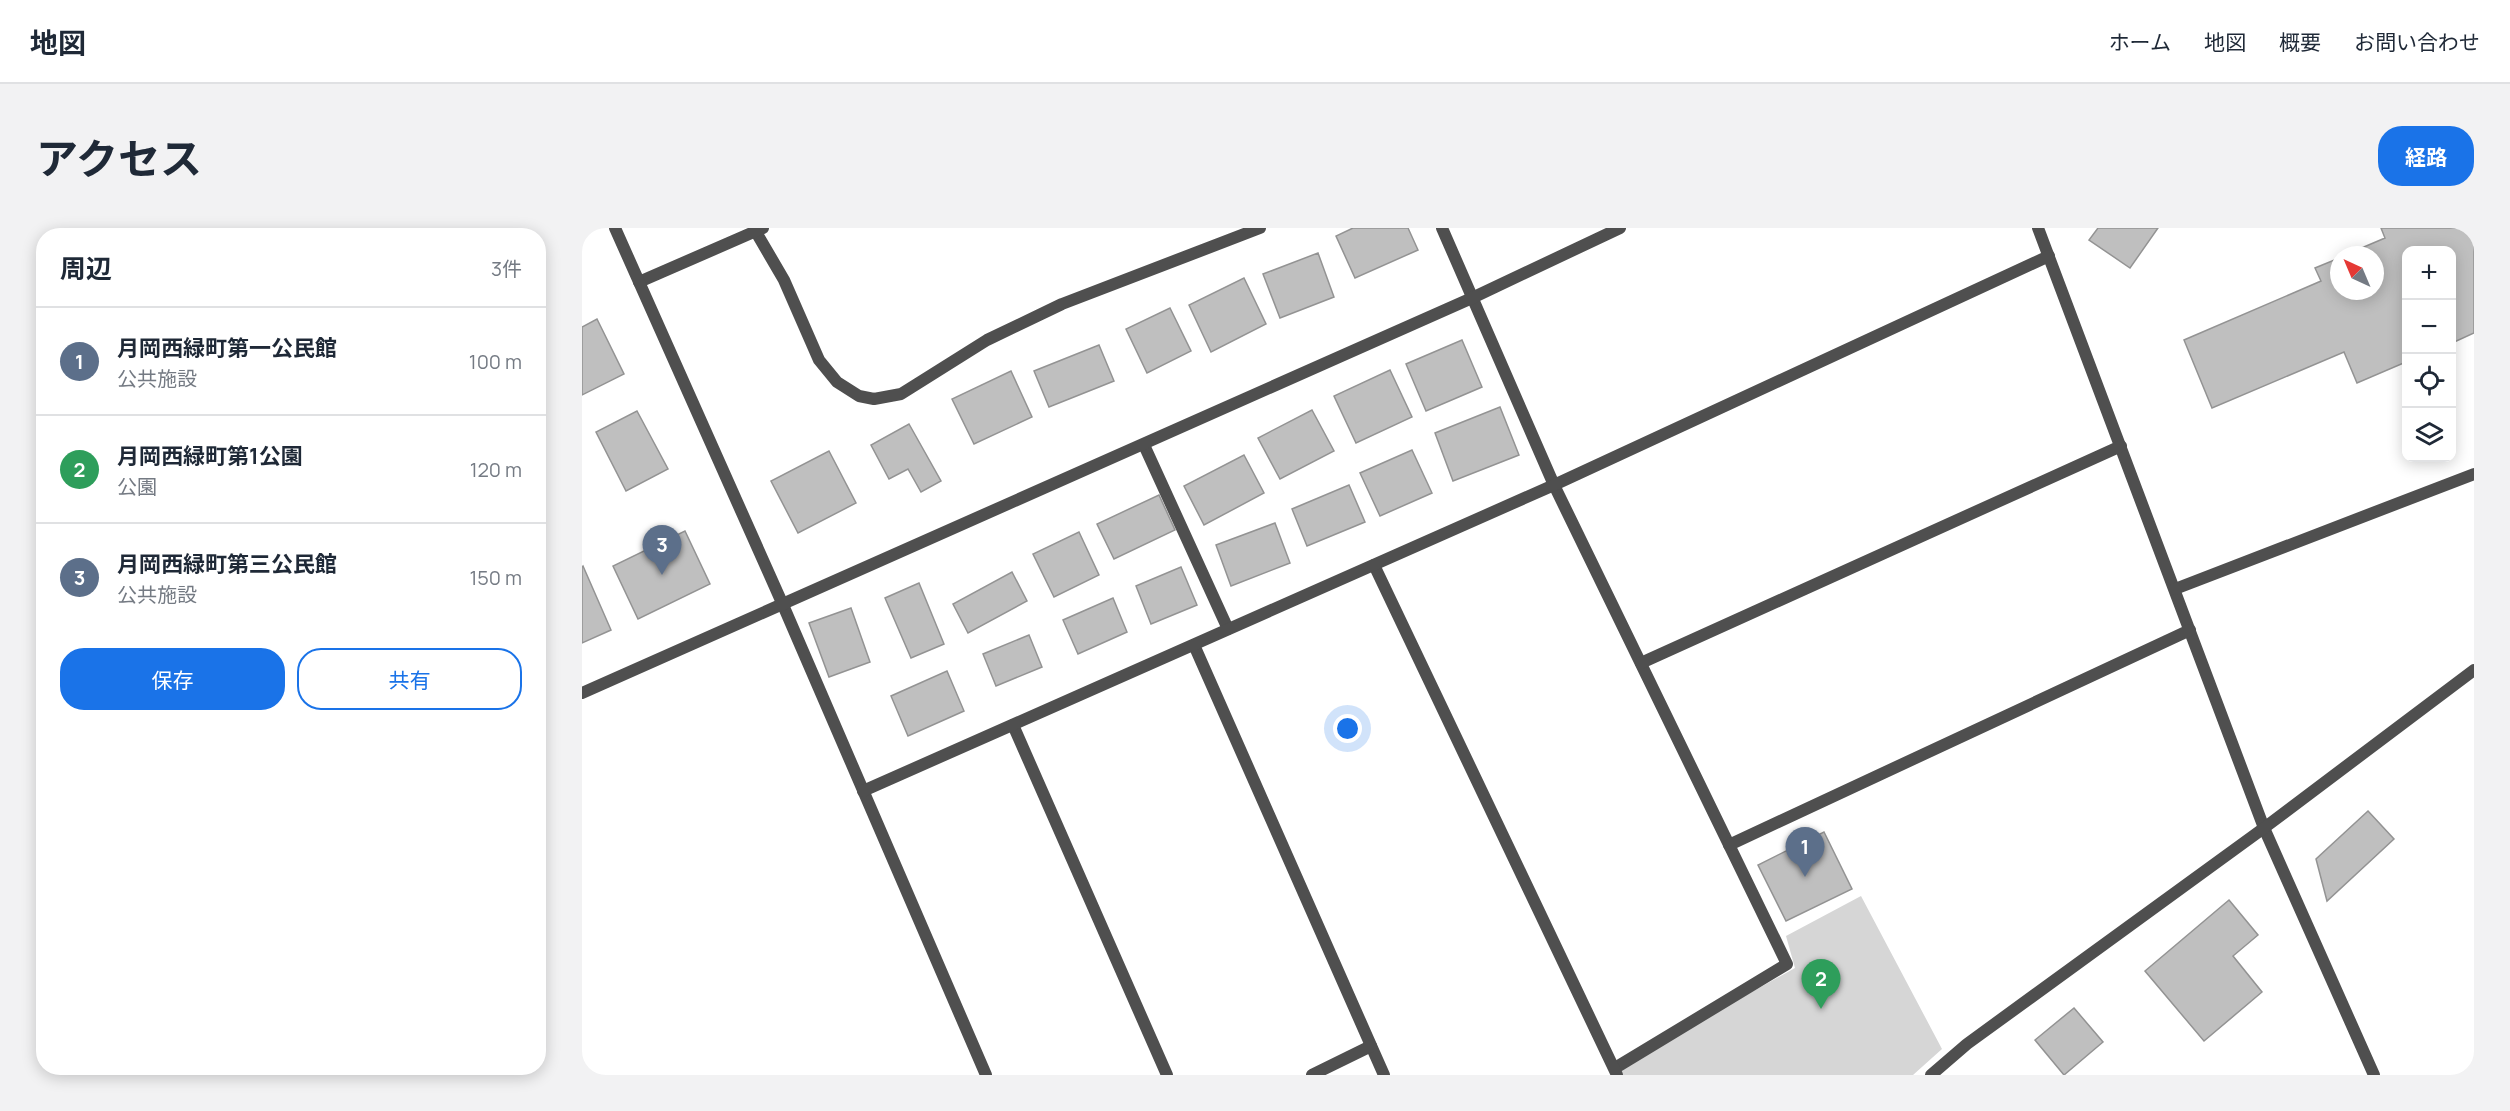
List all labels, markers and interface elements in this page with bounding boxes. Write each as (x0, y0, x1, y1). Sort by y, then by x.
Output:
text: 地図 (30, 23, 86, 61)
text: ホーム (2109, 28, 2171, 56)
text: 地図 (2204, 28, 2246, 56)
text: 概要 (2279, 28, 2321, 56)
text: お問い合わせ (2354, 28, 2480, 56)
button: 経路 (2378, 126, 2474, 186)
text: アクセス (36, 129, 202, 187)
north arrow (2330, 246, 2384, 300)
map controls (2402, 246, 2456, 462)
button: + (2402, 246, 2456, 300)
text: 周辺 (60, 250, 112, 286)
text: 3件 (491, 255, 522, 282)
button: − (2402, 300, 2456, 354)
text: 月岡西緑町第一公民館 (117, 333, 337, 363)
text: 1 (75, 348, 84, 375)
text: 100 m (469, 348, 522, 375)
button: locate (2402, 354, 2456, 408)
text: 公共施設 (117, 365, 197, 392)
button: layers (2402, 408, 2456, 462)
text: 月岡西緑町第1公園 (117, 441, 303, 471)
text: 2 (74, 456, 85, 483)
text: 120 m (470, 456, 522, 483)
text: 公園 (117, 473, 157, 500)
pin: 3 (642, 526, 682, 575)
text: 月岡西緑町第三公民館 (117, 549, 337, 579)
text: 3 (74, 564, 85, 591)
text: 150 m (469, 564, 522, 591)
text: 公共施設 (117, 581, 197, 608)
button: 保存 (60, 648, 285, 710)
button: 共有 (297, 648, 522, 710)
your location (1333, 714, 1362, 743)
pin: 1 (1786, 828, 1824, 877)
pin: 2 (1802, 960, 1840, 1009)

